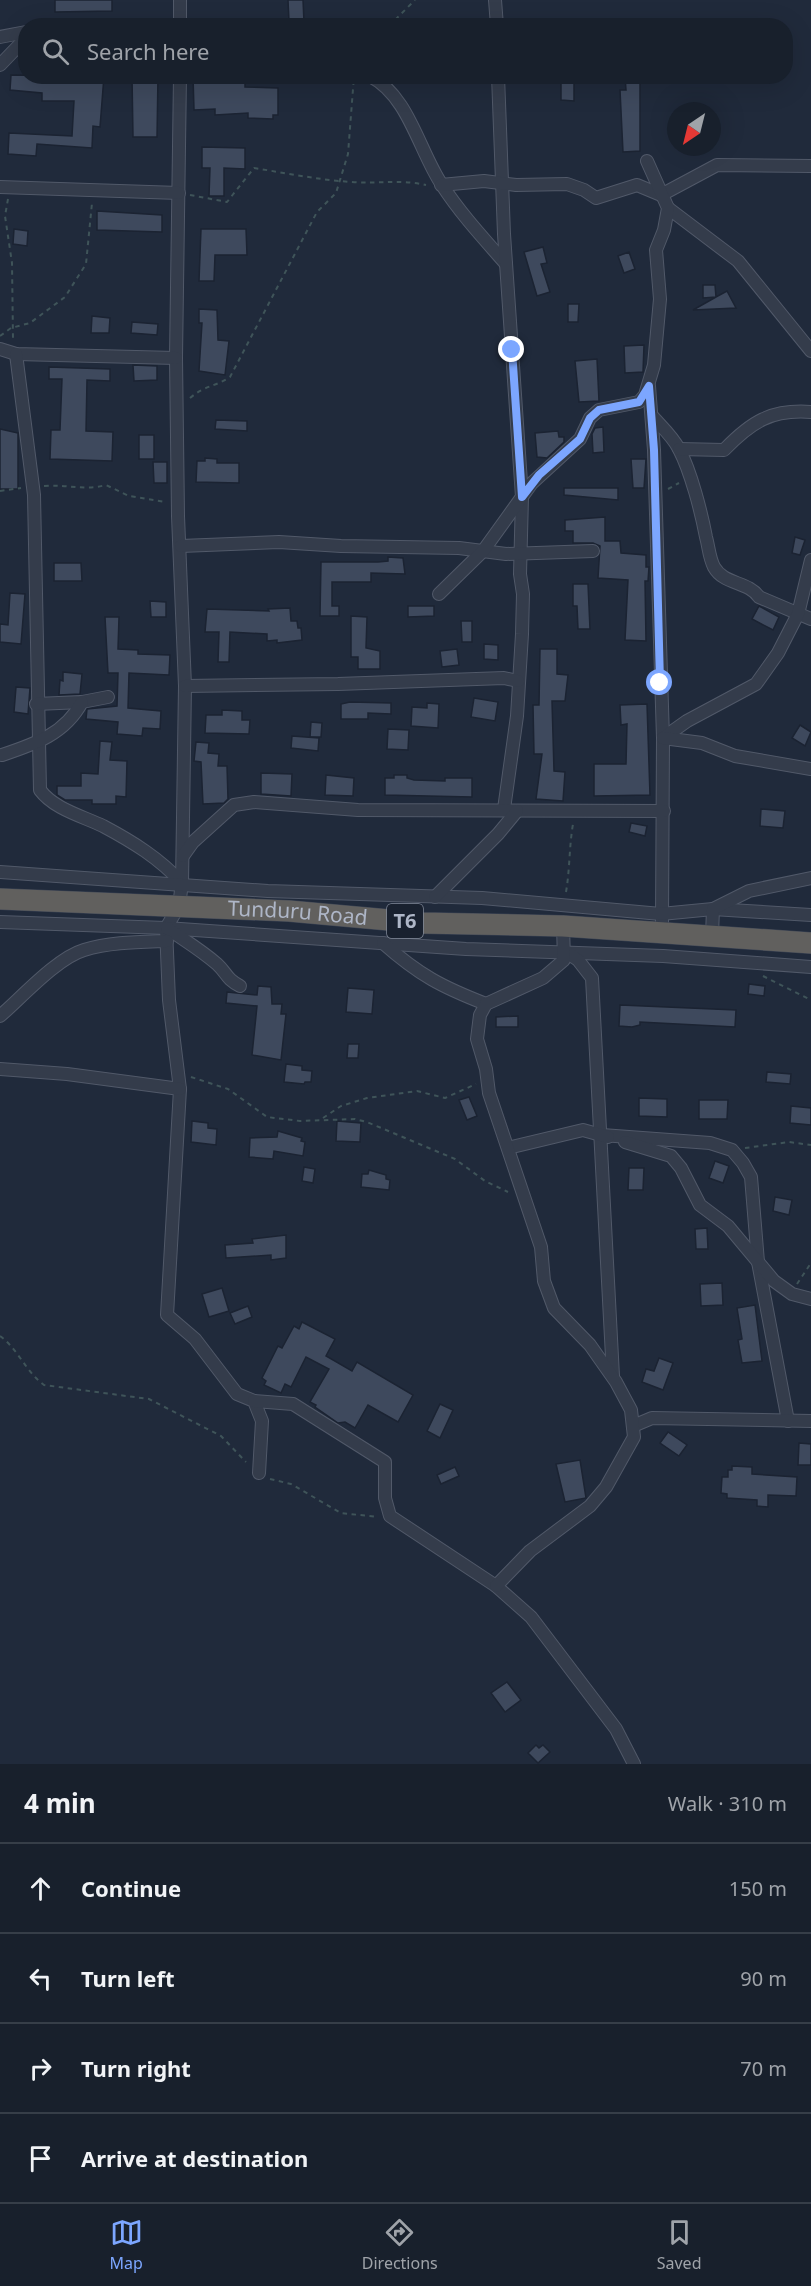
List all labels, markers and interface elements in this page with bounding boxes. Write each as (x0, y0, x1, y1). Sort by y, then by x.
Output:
search box (18, 18, 793, 84)
icon: search (39, 35, 72, 68)
text: Search here (87, 36, 209, 66)
north arrow (667, 102, 721, 156)
route end (498, 336, 524, 362)
route start (646, 669, 672, 695)
street label: Tunduru Road (227, 893, 369, 931)
road number: T6 (387, 904, 423, 938)
text: 4 min (24, 1785, 96, 1821)
text: Walk · 310 m (668, 1790, 787, 1817)
icon: ahead (24, 1872, 57, 1905)
text: Continue (81, 1873, 181, 1903)
text: 150 m (729, 1875, 787, 1902)
icon: left (24, 1962, 57, 1995)
text: Turn left (81, 1963, 175, 1993)
text: 90 m (740, 1965, 787, 1992)
icon: right (24, 2052, 57, 2085)
text: Turn right (81, 2053, 191, 2083)
text: 70 m (740, 2055, 787, 2082)
icon: arrive (24, 2142, 57, 2175)
text: Arrive at destination (81, 2143, 308, 2173)
tab: Map (109, 2216, 143, 2274)
tab: Directions (362, 2216, 438, 2274)
tab: Saved (657, 2216, 701, 2274)

